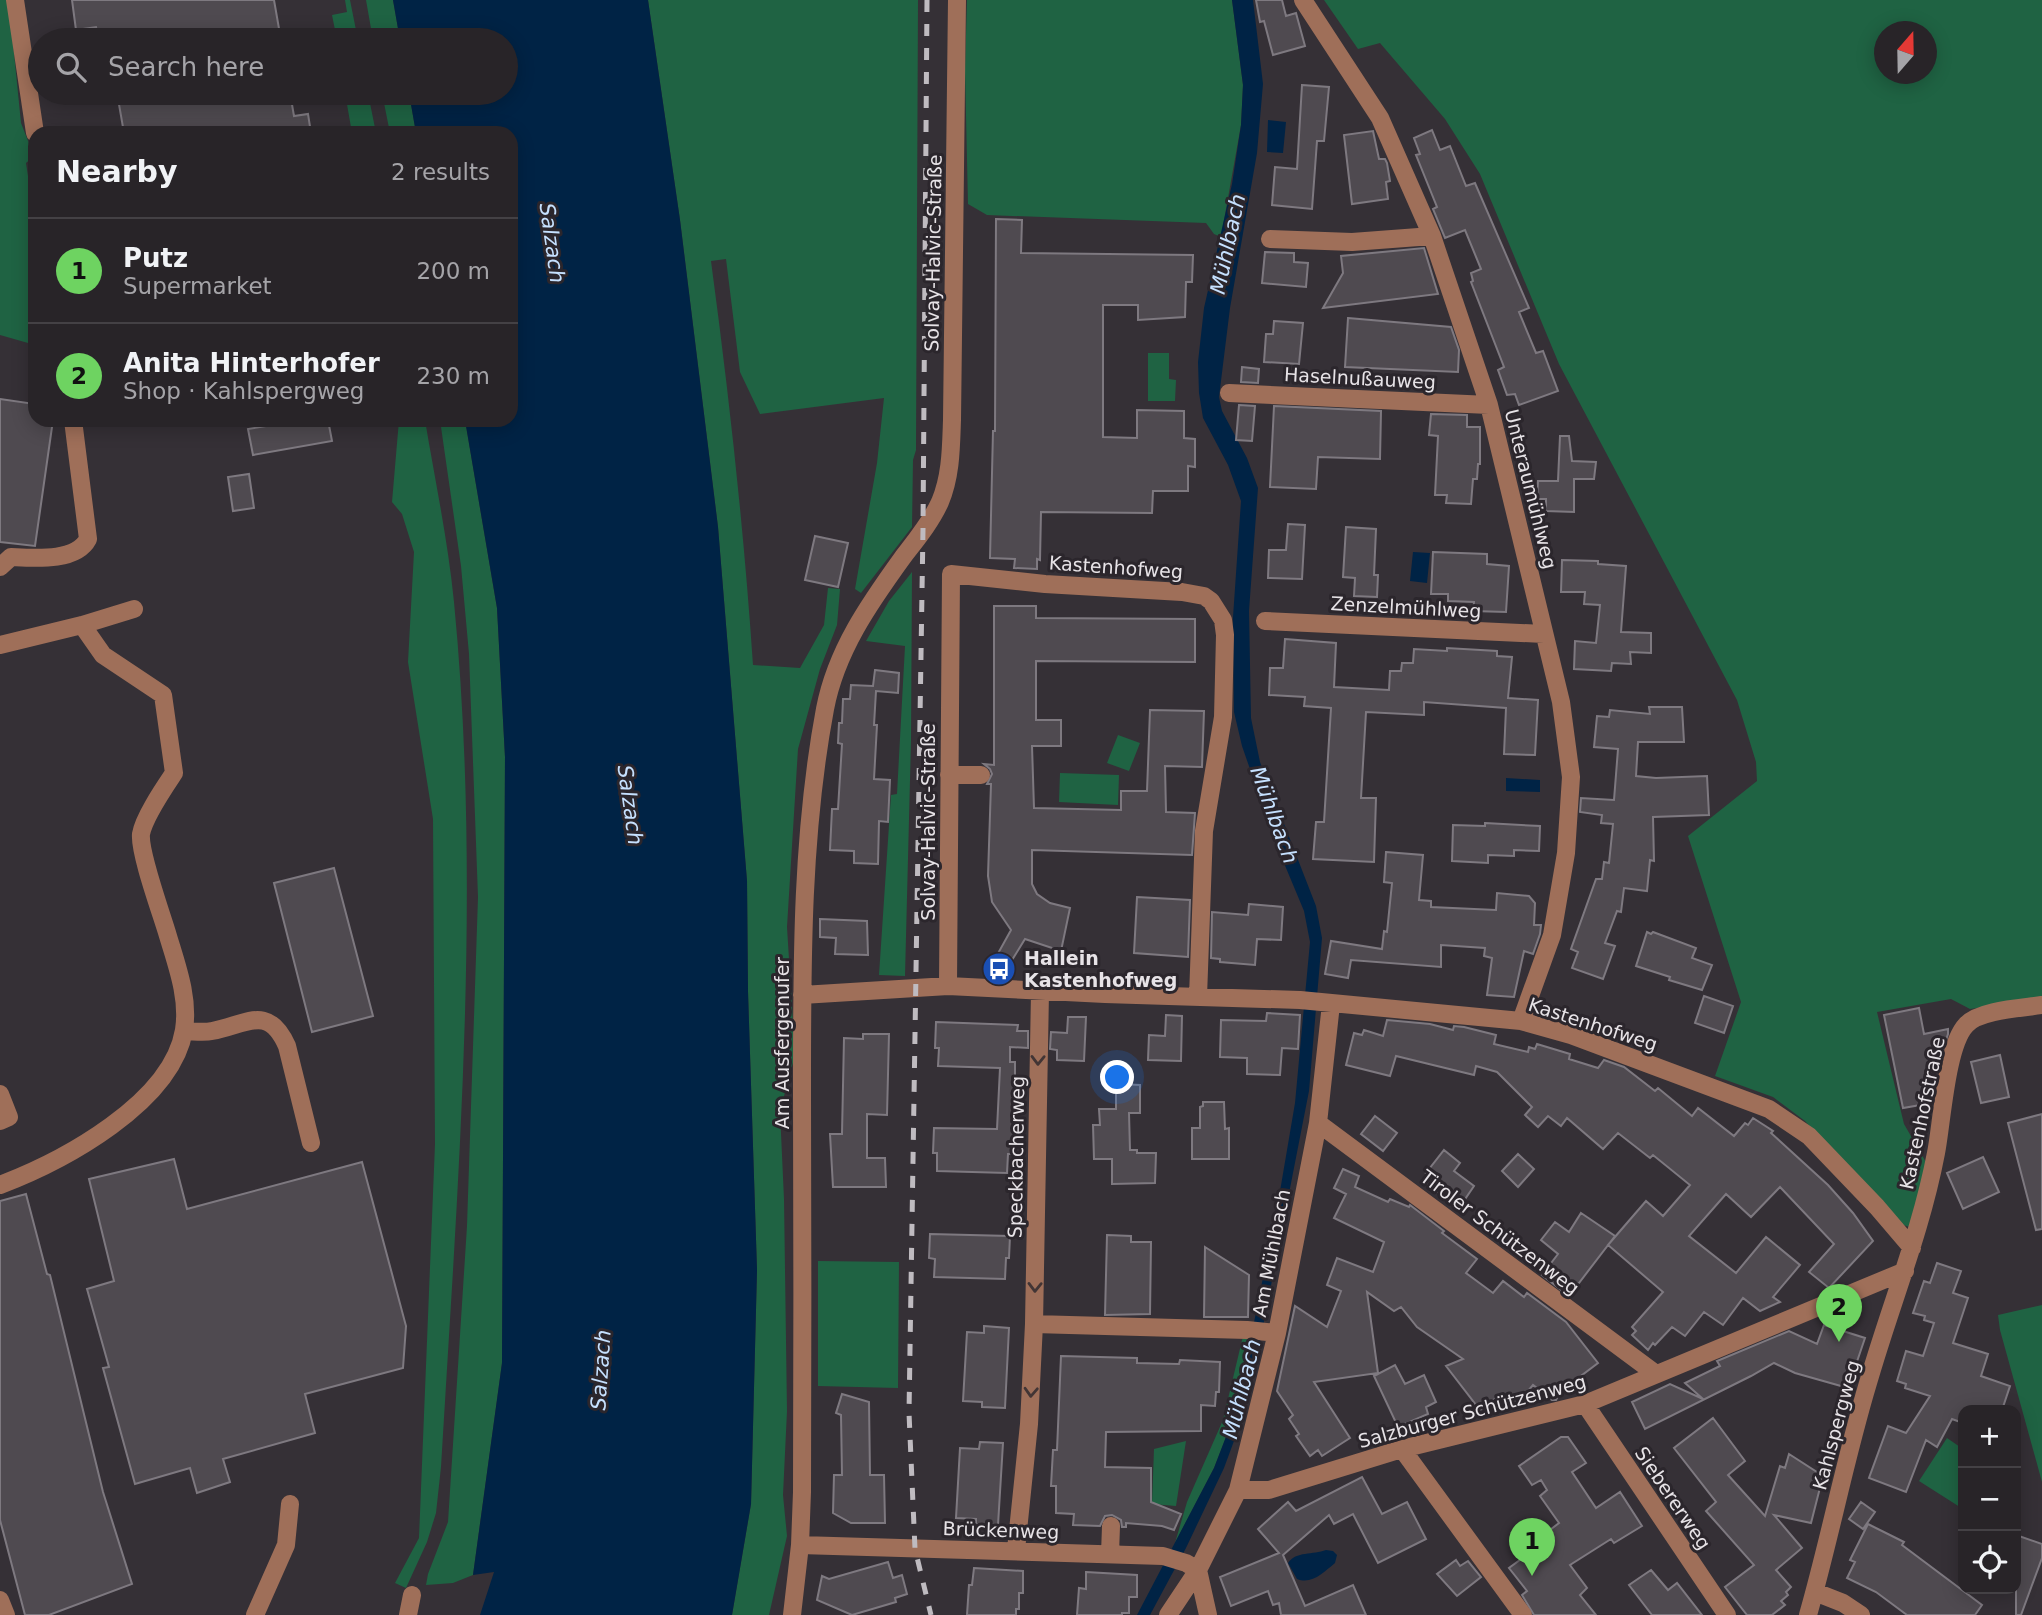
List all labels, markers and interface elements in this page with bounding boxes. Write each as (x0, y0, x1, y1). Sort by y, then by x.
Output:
north arrow (1874, 21, 1937, 84)
search box (28, 28, 518, 105)
icon: search (52, 48, 90, 86)
text: Search here (108, 52, 264, 82)
text: Nearby (56, 154, 178, 189)
street label: Solvay-Halvic-Straße (920, 154, 946, 352)
text: 2 results (391, 159, 490, 185)
water label: Mühlbach (1206, 192, 1250, 296)
water label: Salzach (534, 201, 570, 285)
text: Putz (123, 243, 188, 273)
text: 1 (71, 258, 87, 284)
text: 200 m (416, 258, 490, 284)
text: Supermarket (123, 273, 272, 299)
text: Anita Hinterhofer (123, 348, 380, 378)
text: 2 (71, 363, 87, 389)
text: 230 m (416, 363, 490, 389)
street label: Haselnußauweg (1284, 363, 1436, 393)
text: Shop · Kahlspergweg (123, 378, 364, 404)
street label: Unteraumühlweg (1501, 407, 1561, 571)
street label: Kastenhofweg (1048, 551, 1184, 583)
street label: Zenzelmühlweg (1330, 592, 1482, 622)
street label: Solvay-Halvic-Straße (917, 723, 939, 921)
water label: Salzach (612, 763, 648, 847)
water label: Mühlbach (1245, 763, 1303, 867)
place label: Hallein Kastenhofweg (1024, 947, 1177, 991)
bus stop icon: Hallein Kastenhofweg (980, 950, 1018, 988)
street label: Am Ausfergenufer (771, 957, 793, 1129)
street label: Kastenhofweg (1526, 993, 1660, 1055)
street label: Kastenhofstraße (1895, 1035, 1949, 1191)
one-way arrow (1031, 1055, 1046, 1066)
your location (1100, 1060, 1134, 1094)
street label: Speckbacherweg (1004, 1076, 1028, 1238)
street label: Tiroler Schützenweg (1415, 1164, 1584, 1299)
street label: Am Mühlbach (1248, 1187, 1294, 1319)
one-way arrow (1027, 1282, 1042, 1293)
pin: 2 (1816, 1284, 1862, 1342)
water label: Salzach (586, 1329, 616, 1411)
water label: Mühlbach (1218, 1337, 1266, 1441)
street label: Kahlspergweg (1808, 1358, 1864, 1492)
street label: Salzburger Schützenweg (1356, 1370, 1588, 1452)
one-way arrow (1023, 1387, 1038, 1398)
map controls (1958, 1405, 2021, 1594)
button: + (1958, 1405, 2021, 1468)
street label: Siebererweg (1631, 1443, 1715, 1553)
button: − (1958, 1468, 2021, 1531)
street label: Brückenweg (942, 1517, 1060, 1543)
pin: 1 (1509, 1518, 1555, 1576)
button: locate (1958, 1531, 2021, 1594)

